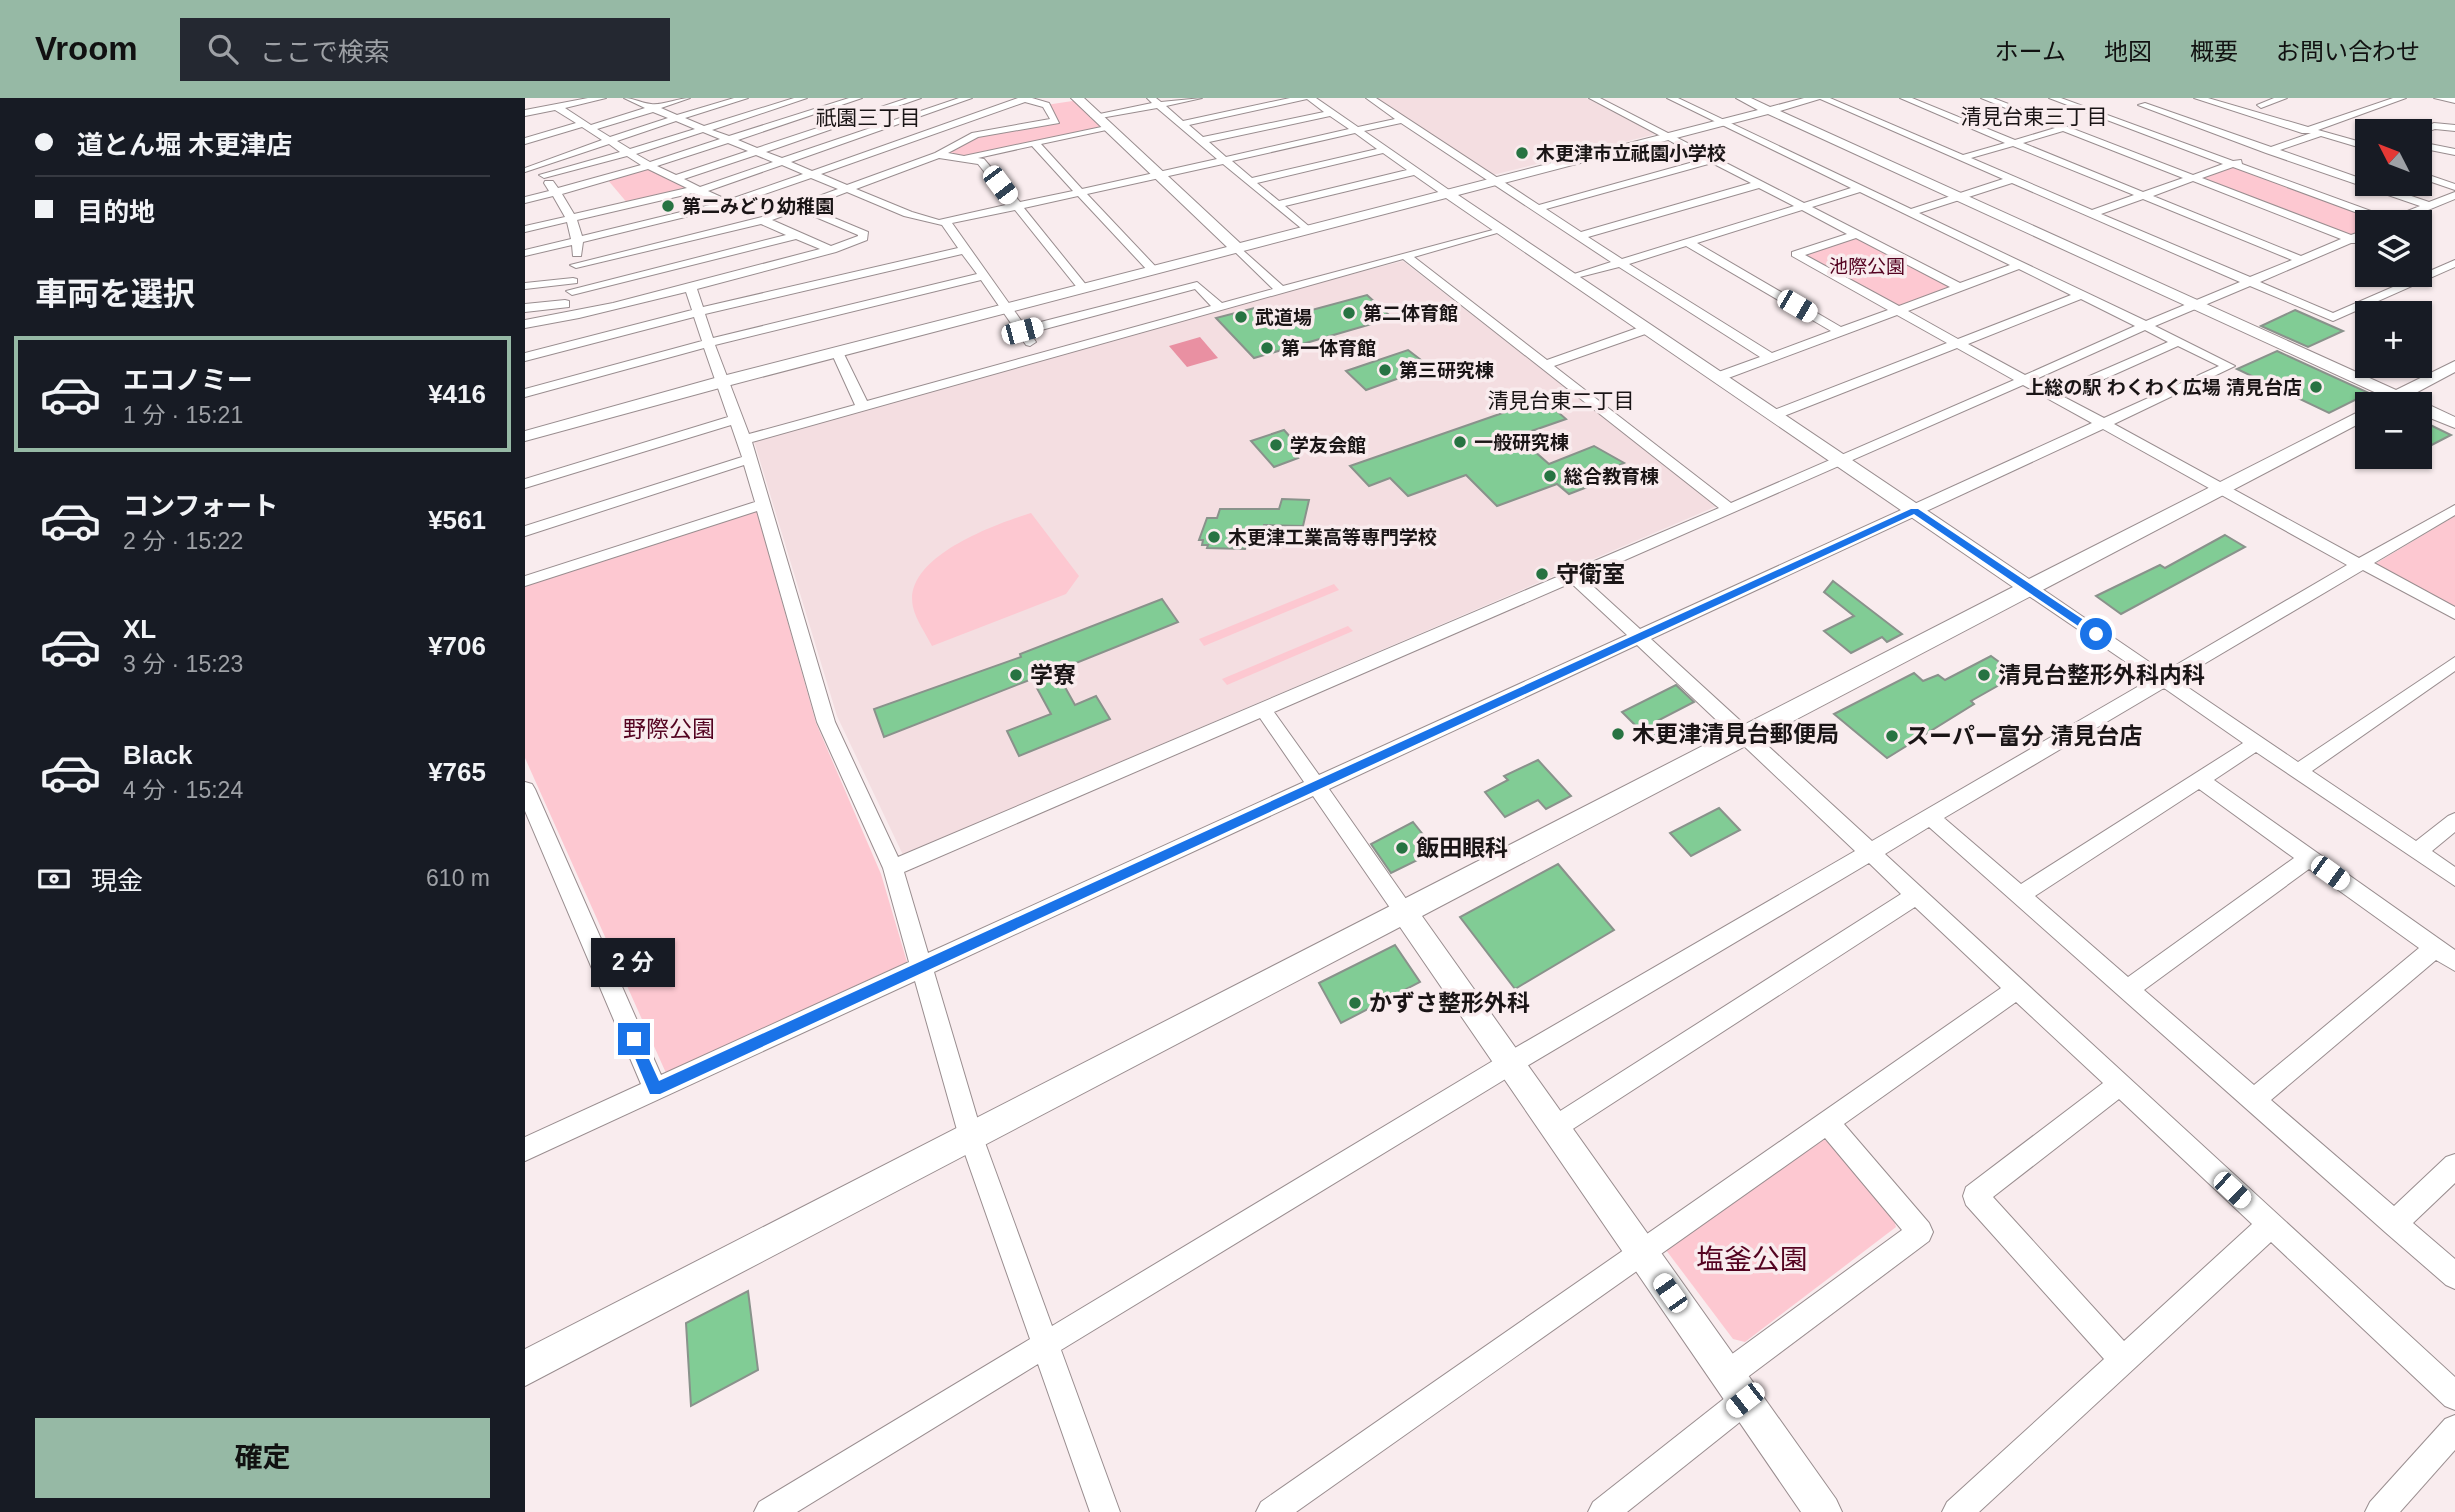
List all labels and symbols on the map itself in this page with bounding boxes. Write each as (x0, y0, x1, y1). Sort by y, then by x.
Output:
district label: 清見台東三丁目 (1961, 105, 2108, 128)
district label: 祇園三丁目 (816, 106, 921, 129)
north arrow (2355, 119, 2433, 196)
place label: 木更津市立祇園小学校 (1536, 143, 1726, 164)
marker: 木更津市立祇園小学校 (1514, 145, 1530, 161)
car (979, 162, 1022, 208)
place label: 第二みどり幼稚園 (682, 196, 834, 217)
marker: 第二みどり幼稚園 (660, 198, 676, 214)
park label: 池際公園 (1829, 256, 1905, 277)
car (1774, 286, 1821, 326)
place label: 第二体育館 (1363, 303, 1458, 324)
marker: 第二体育館 (1341, 305, 1357, 321)
place label: 武道場 (1255, 307, 1312, 328)
marker: 武道場 (1233, 309, 1249, 325)
car (999, 315, 1046, 347)
place label: 第一体育館 (1281, 338, 1376, 359)
marker: 第一体育館 (1259, 340, 1275, 356)
place label: 第三研究棟 (1399, 360, 1494, 381)
marker: 第三研究棟 (1377, 362, 1393, 378)
place label: 上総の駅 わくわく広場 清見台店 (2025, 377, 2302, 398)
marker: 上総の駅 わくわく広場 清見台店 (2308, 379, 2324, 395)
district label: 清見台東二丁目 (1488, 389, 1635, 412)
place label: 一般研究棟 (1474, 432, 1569, 453)
marker: 一般研究棟 (1452, 434, 1468, 450)
place label: 学友会館 (1290, 435, 1366, 456)
marker: 学友会館 (1268, 437, 1284, 453)
place label: 総合教育棟 (1564, 466, 1659, 487)
marker: 総合教育棟 (1542, 468, 1558, 484)
place label: 木更津工業高等専門学校 (1228, 527, 1437, 548)
marker: 木更津工業高等専門学校 (1206, 529, 1222, 545)
place label: 守衛室 (1556, 561, 1625, 587)
marker: 守衛室 (1534, 566, 1550, 582)
route start (2080, 618, 2112, 650)
place label: 学寮 (1030, 662, 1076, 688)
place label: 清見台整形外科内科 (1998, 662, 2205, 688)
marker: 学寮 (1008, 667, 1024, 683)
marker: 清見台整形外科内科 (1976, 667, 1992, 683)
park label: 野際公園 (623, 716, 715, 742)
place label: 木更津清見台郵便局 (1632, 721, 1839, 747)
place label: スーパー富分 清見台店 (1906, 723, 2142, 749)
marker: 木更津清見台郵便局 (1610, 726, 1626, 742)
marker: スーパー富分 清見台店 (1884, 728, 1900, 744)
place label: 飯田眼科 (1416, 835, 1508, 861)
marker: 飯田眼科 (1394, 840, 1410, 856)
car (2307, 852, 2354, 894)
callout: 2 分 (592, 937, 676, 986)
place label: かずさ整形外科 (1369, 990, 1530, 1016)
marker: かずさ整形外科 (1347, 995, 1363, 1011)
route end (618, 1023, 650, 1055)
car (2210, 1168, 2255, 1212)
park label: 塩釜公園 (1696, 1244, 1808, 1275)
car (1650, 1270, 1691, 1316)
car (1722, 1379, 1769, 1421)

